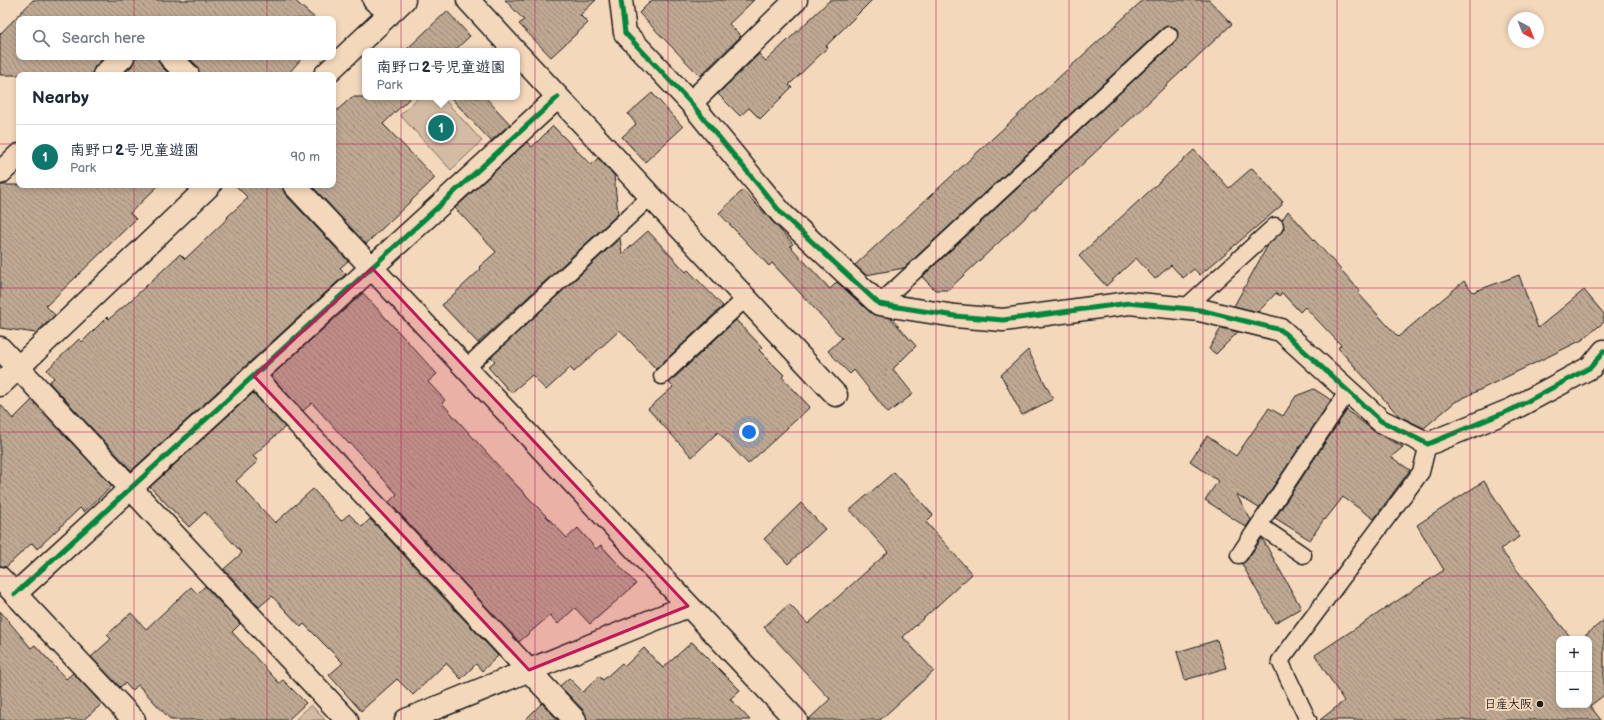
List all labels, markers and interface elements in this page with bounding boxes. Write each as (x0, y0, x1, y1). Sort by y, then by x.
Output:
north arrow (1508, 12, 1544, 48)
search box (16, 16, 336, 60)
icon: search (30, 27, 52, 49)
text: Search here (62, 29, 145, 48)
popup (362, 48, 520, 100)
text: 南野口2号児童遊園 (377, 58, 506, 77)
text: Park (377, 77, 403, 93)
text: Nearby (32, 88, 89, 108)
pin: 1 (428, 113, 454, 143)
text: 南野口2号児童遊園 (70, 141, 199, 160)
text: 1 (42, 149, 48, 165)
text: 90 m (291, 149, 320, 165)
text: Park (70, 160, 96, 176)
your location (739, 422, 759, 442)
map controls (1556, 636, 1592, 708)
button: + (1556, 636, 1592, 672)
button: − (1556, 672, 1592, 708)
place label: 日産大阪 (1484, 697, 1532, 712)
marker: 日産大阪 (1535, 699, 1545, 709)

